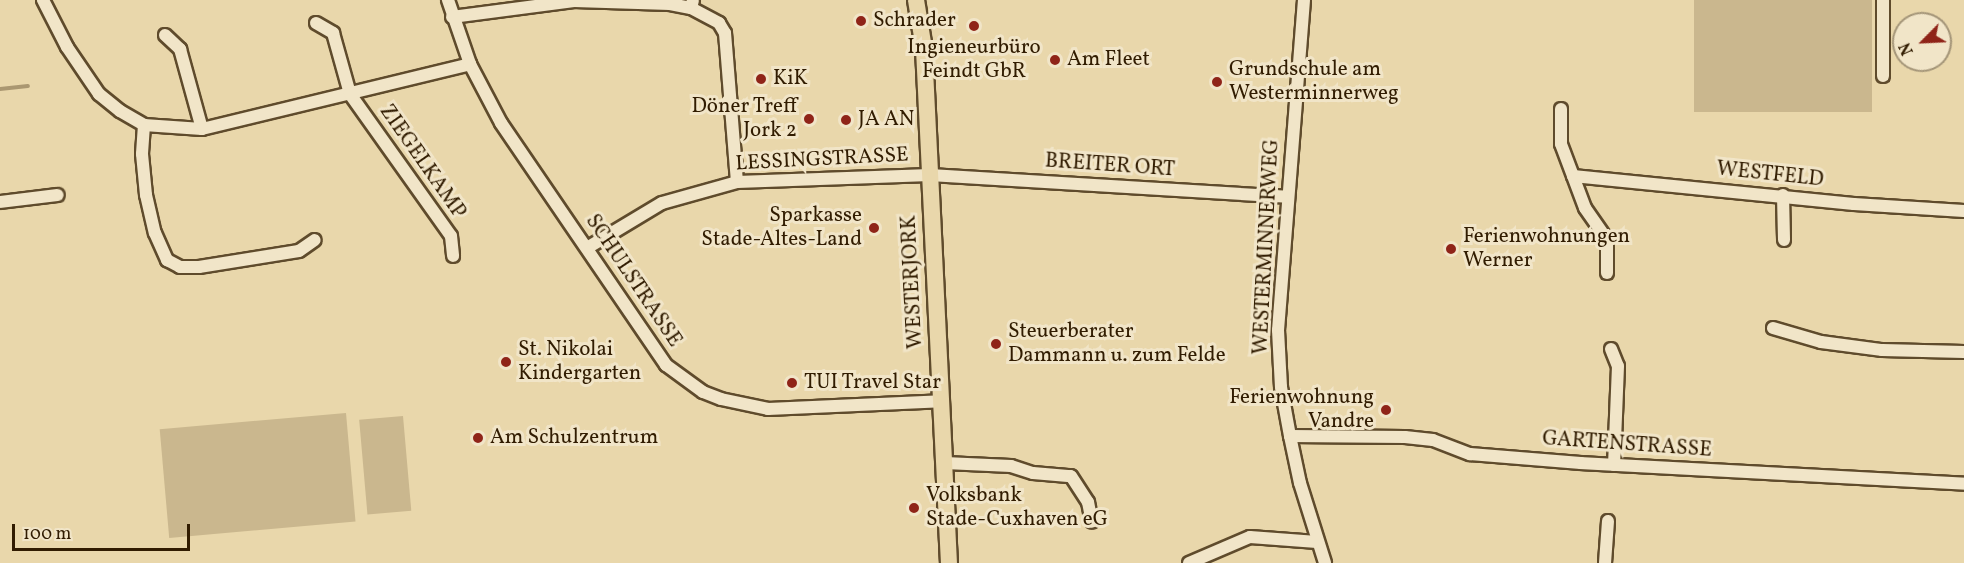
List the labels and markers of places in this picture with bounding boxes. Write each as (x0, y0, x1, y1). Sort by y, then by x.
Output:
place label: Schrader (873, 8, 956, 34)
marker: Schrader (854, 14, 868, 28)
marker: Ingieneurbüro Feindt GbR (967, 19, 981, 33)
place label: Ingieneurbüro Feindt GbR (907, 35, 1041, 85)
place label: Am Fleet (1067, 47, 1150, 73)
marker: Am Fleet (1048, 53, 1062, 67)
place label: Grundschule am Westerminnerweg (1229, 57, 1399, 107)
place label: KiK (773, 66, 808, 92)
marker: KiK (754, 72, 768, 86)
marker: Grundschule am Westerminnerweg (1210, 75, 1224, 89)
place label: Döner Treff Jork 2 (691, 94, 797, 144)
place label: JA AN (858, 107, 914, 133)
marker: Döner Treff Jork 2 (802, 112, 816, 126)
marker: JA AN (839, 113, 853, 127)
place label: Sparkasse Stade-Altes-Land (701, 203, 862, 253)
marker: Sparkasse Stade-Altes-Land (867, 221, 881, 235)
place label: Ferienwohnungen Werner (1463, 224, 1630, 274)
marker: Ferienwohnungen Werner (1444, 242, 1458, 256)
place label: Steuerberater Dammann u. zum Felde (1008, 319, 1226, 369)
place label: St. Nikolai Kindergarten (518, 337, 641, 387)
marker: Steuerberater Dammann u. zum Felde (989, 337, 1003, 351)
marker: St. Nikolai Kindergarten (499, 355, 513, 369)
place label: TUI Travel Star (804, 370, 942, 396)
marker: TUI Travel Star (785, 376, 799, 390)
place label: Ferienwohnung Vandre (1229, 385, 1374, 435)
marker: Ferienwohnung Vandre (1379, 403, 1393, 417)
place label: Am Schulzentrum (490, 425, 658, 451)
marker: Am Schulzentrum (471, 431, 485, 445)
place label: Volksbank Stade-Cuxhaven eG (926, 483, 1108, 533)
marker: Volksbank Stade-Cuxhaven eG (907, 501, 921, 515)

